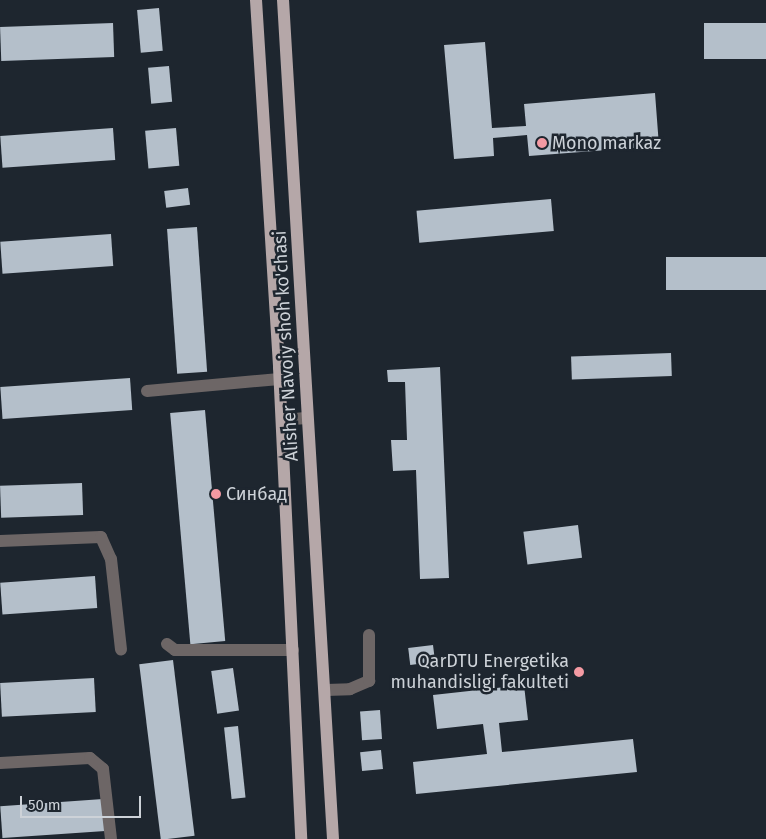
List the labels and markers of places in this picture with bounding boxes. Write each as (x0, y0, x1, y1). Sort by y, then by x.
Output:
place label: Mono markaz (552, 132, 661, 154)
marker: Mono markaz (536, 137, 548, 149)
place label: Синбад (226, 483, 287, 505)
marker: Синбад (210, 488, 222, 500)
place label: QarDTU Energetika muhandisligi fakulteti (391, 651, 569, 694)
marker: QarDTU Energetika muhandisligi fakulteti (573, 666, 585, 678)

